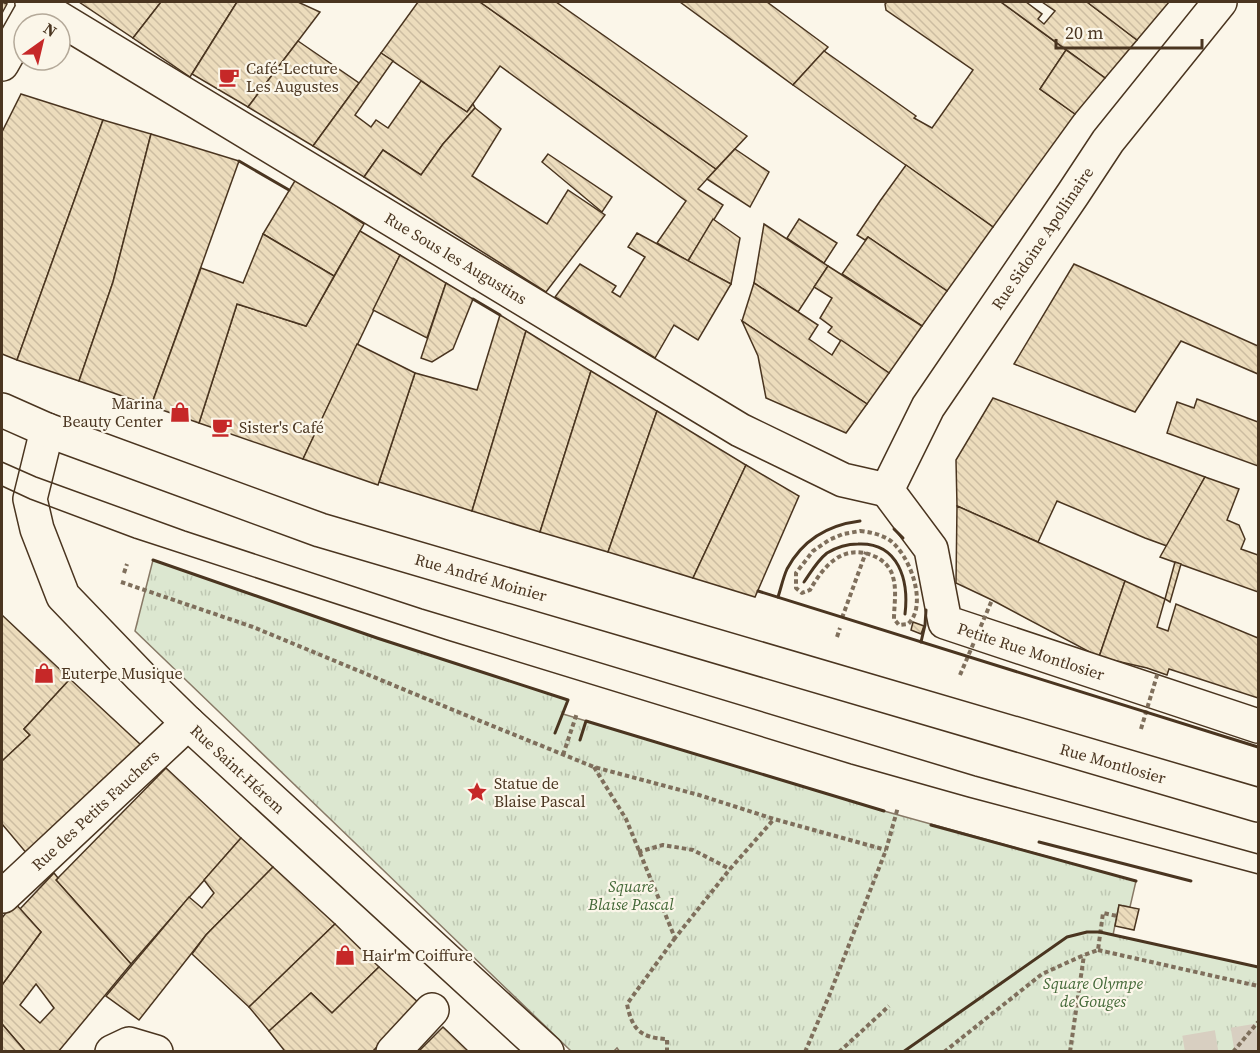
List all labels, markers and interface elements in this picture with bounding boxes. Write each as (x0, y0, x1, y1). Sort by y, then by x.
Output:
north arrow (12, 12, 72, 72)
scale bar (1056, 12, 1202, 50)
text: N (39, 17, 62, 42)
text: 20 m (1065, 20, 1103, 45)
place label: Café-Lecture Les Augustes (246, 57, 339, 97)
cafe icon: Café-Lecture Les Augustes (217, 65, 241, 89)
street label: Rue Sidoine Apollinaire (986, 162, 1098, 314)
street label: Rue Sous les Augustins (381, 207, 531, 309)
place label: Marina Beauty Center (62, 392, 164, 432)
shop icon: Marina Beauty Center (168, 400, 192, 424)
cafe icon: Sister's Café (210, 415, 234, 439)
place label: Sister's Café (239, 416, 324, 438)
street label: Rue André Moinier (412, 548, 550, 606)
street label: Petite Rue Montlosier (955, 617, 1108, 685)
shop icon: Euterpe Musique (32, 661, 56, 685)
place label: Euterpe Musique (61, 662, 183, 684)
street label: Rue Saint-Hérem (186, 719, 290, 819)
street label: Rue Montlosier (1057, 737, 1169, 789)
street label: Rue des Petits Fauchers (26, 745, 164, 875)
place label: Statue de Blaise Pascal (494, 772, 586, 812)
place icon: Statue de Blaise Pascal (465, 780, 489, 804)
park label: Square Blaise Pascal (587, 875, 674, 915)
shop icon: Hair'm Coiffure (333, 943, 357, 967)
place label: Hair'm Coiffure (362, 944, 473, 966)
park label: Square Olympe de Gouges (1043, 972, 1143, 1012)

